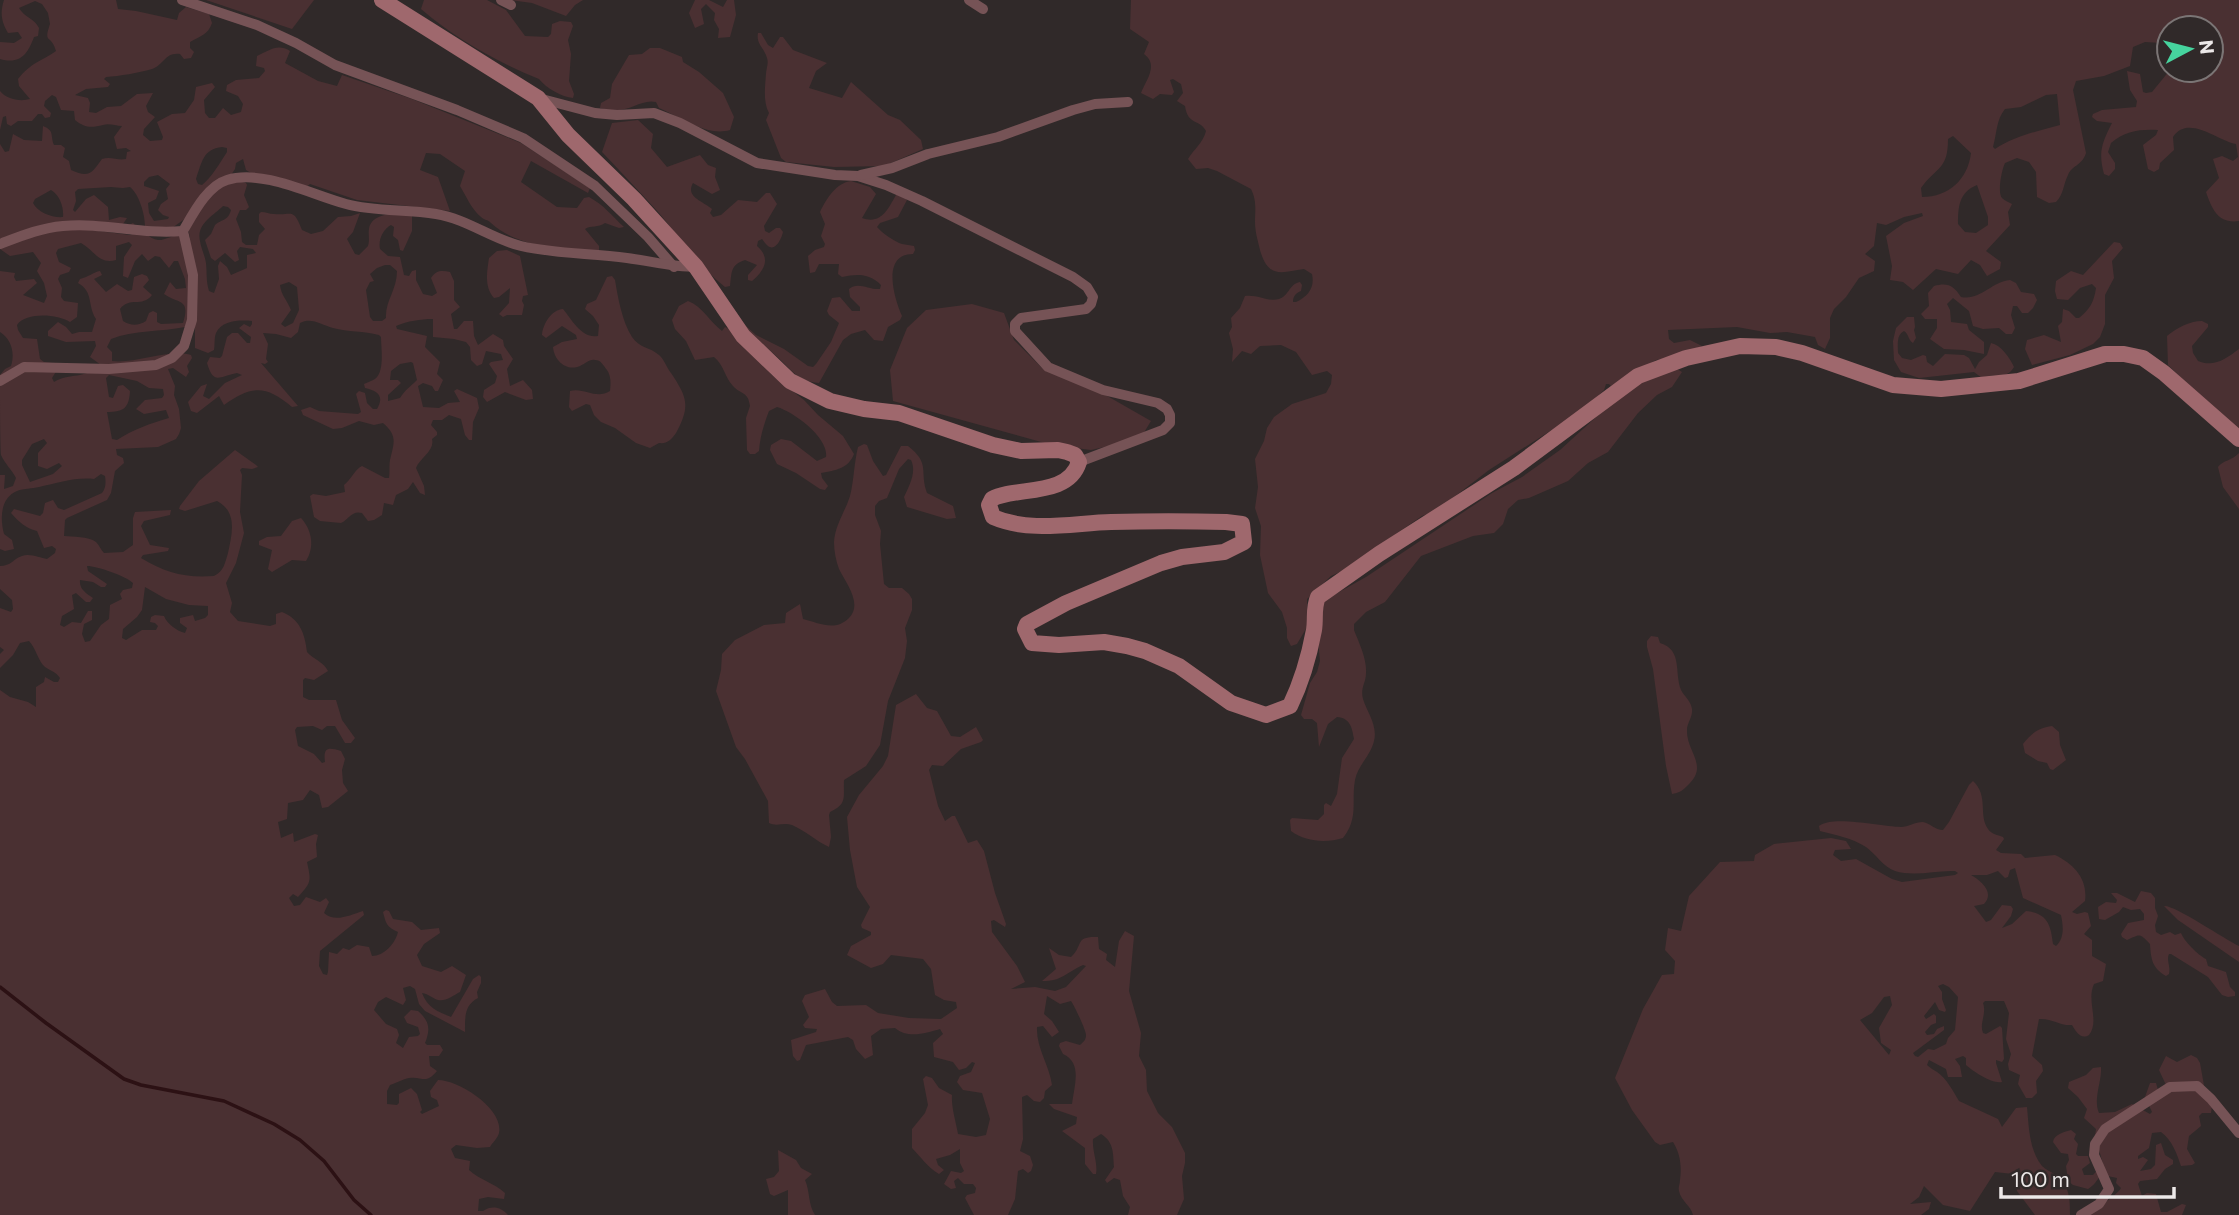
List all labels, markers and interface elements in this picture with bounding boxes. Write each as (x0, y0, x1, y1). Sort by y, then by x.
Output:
north arrow (2155, 14, 2225, 84)
text: N (2195, 38, 2220, 55)
scale bar (2001, 1156, 2174, 1200)
text: 100 m (2011, 1166, 2070, 1191)

